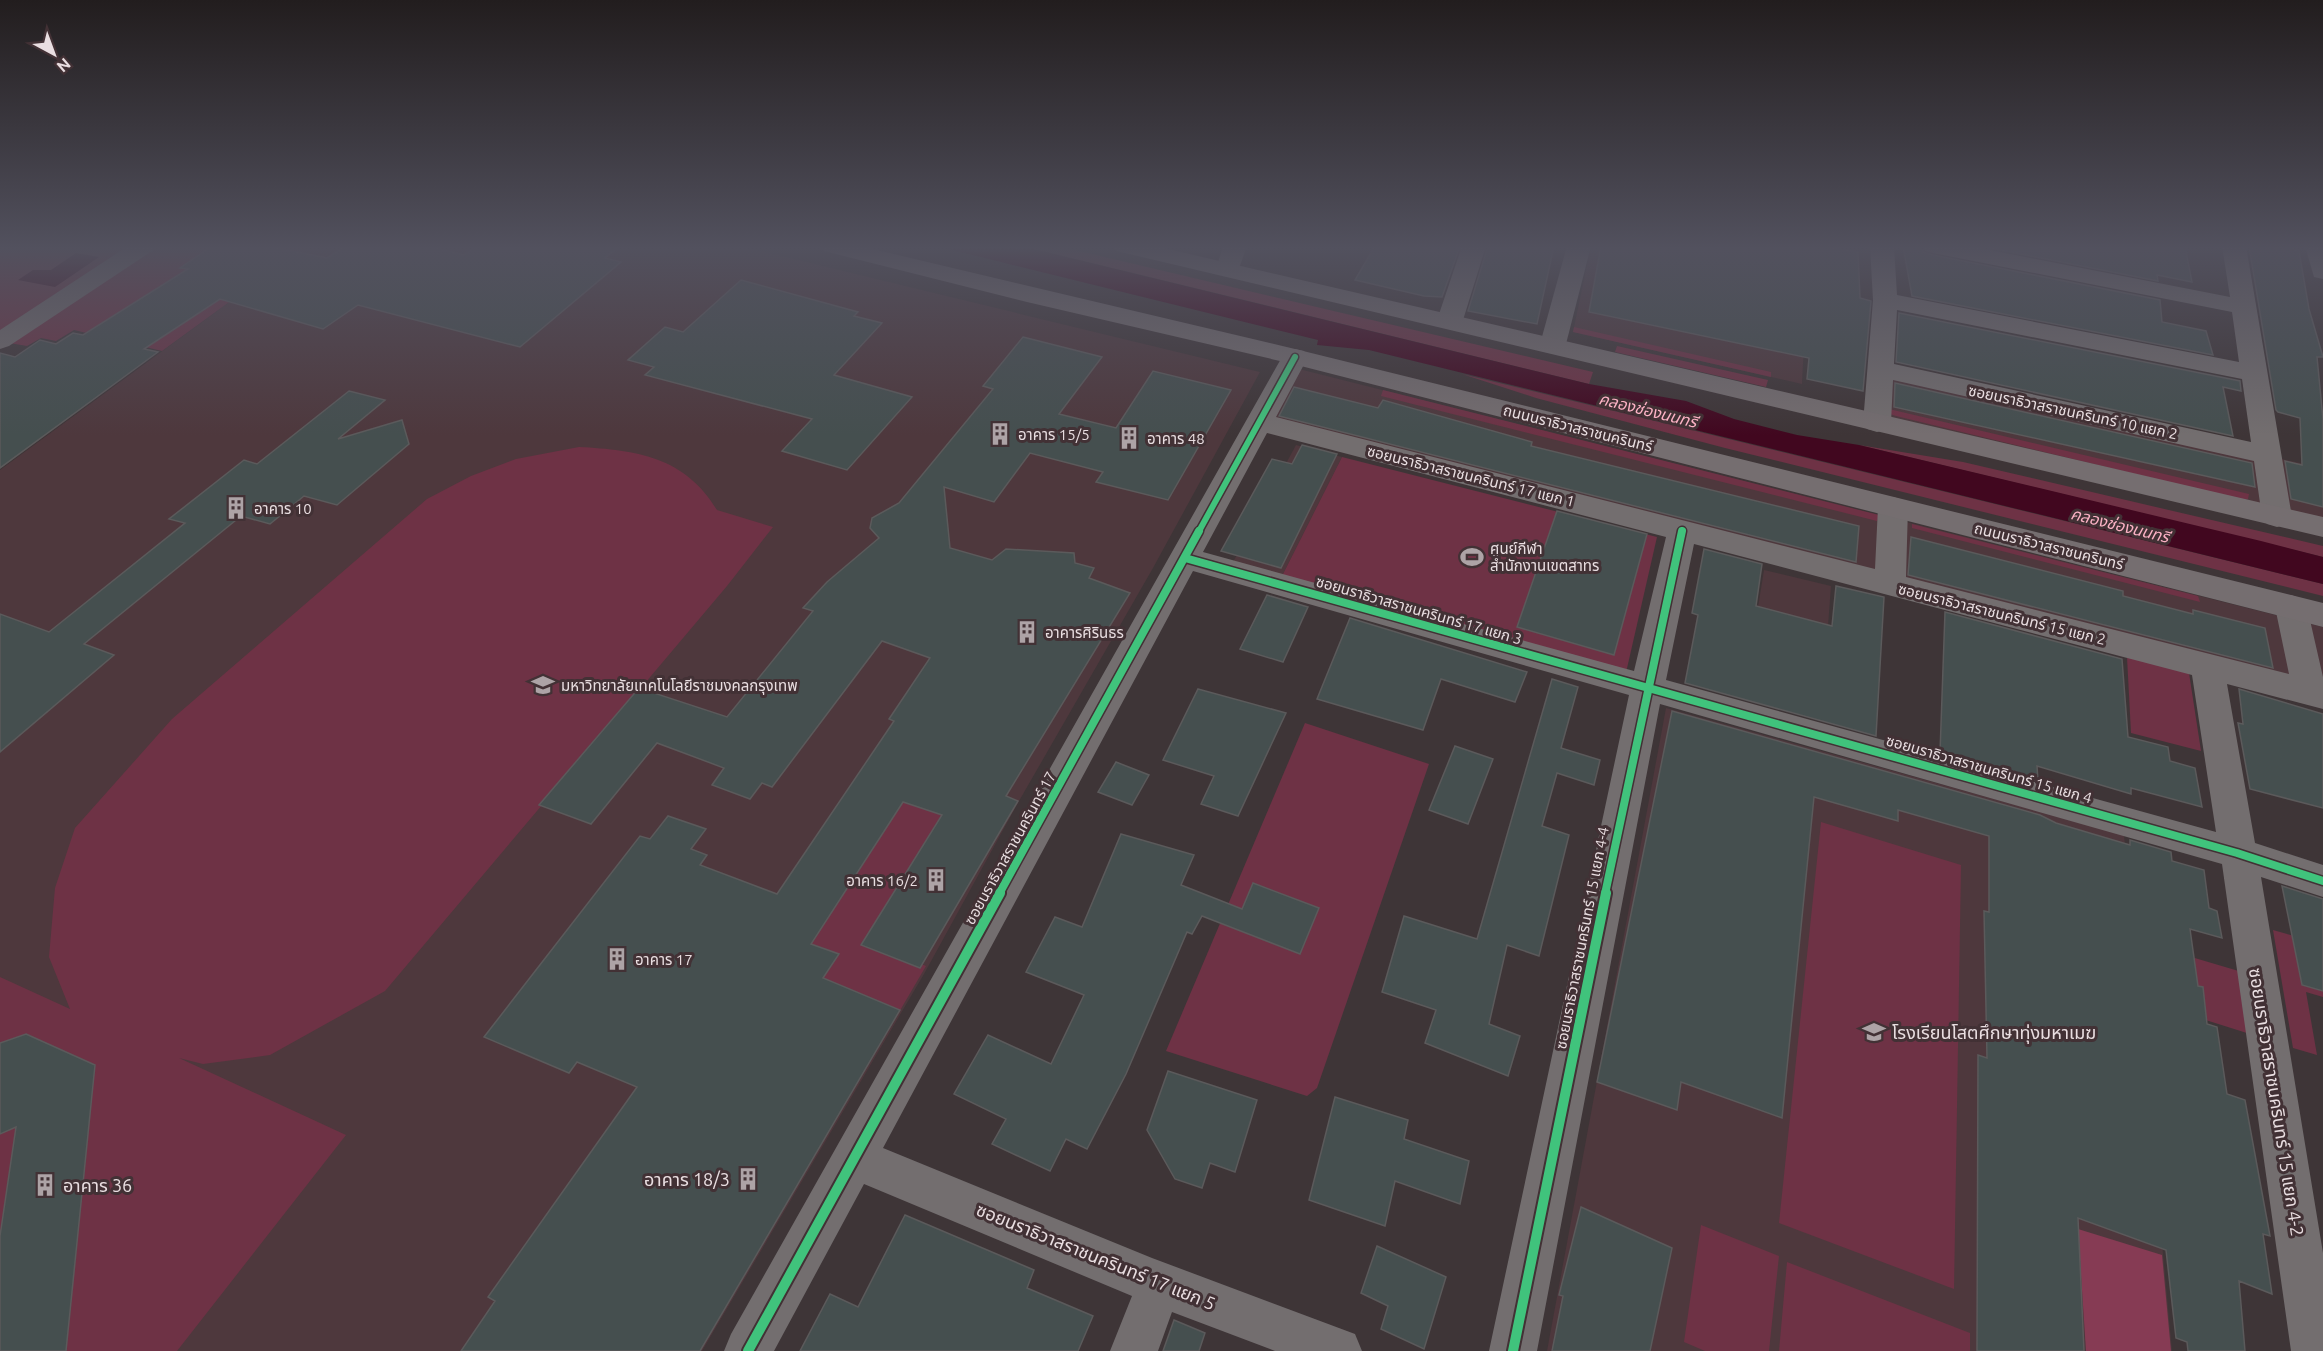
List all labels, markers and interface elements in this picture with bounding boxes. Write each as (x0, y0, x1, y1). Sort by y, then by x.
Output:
north arrow (24, 24, 84, 84)
text: N (53, 55, 74, 76)
street label: ซอยนราธิวาสราชนครินทร์ 10 แยก 2 (1967, 382, 2179, 442)
water label: คลองช่องนนทรี (1597, 389, 1702, 432)
street label: ถนนนราธิวาสราชนครินทร์ (1502, 401, 1655, 455)
building icon: อาคาร 15/5 (987, 421, 1013, 447)
building icon: อาคาร 48 (1116, 425, 1142, 451)
place label: อาคาร 15/5 (1018, 426, 1090, 443)
place label: อาคาร 48 (1147, 430, 1205, 447)
street label: ซอยนราธิวาสราชนครินทร์ 17 แยก 1 (1365, 442, 1577, 510)
building icon: อาคาร 10 (223, 495, 249, 521)
place label: อาคาร 10 (254, 500, 312, 517)
water label: คลองช่องนนทรี (2069, 504, 2174, 547)
street label: ถนนนราธิวาสราชนครินทร์ (1973, 519, 2126, 573)
place label: ศูนย์กีฬา สำนักงานเขตสาทร (1490, 540, 1599, 574)
sports icon: ศูนย์กีฬา สำนักงานเขตสาทร (1459, 544, 1485, 570)
street label: ซอยนราธิวาสราชนครินทร์ 17 แยก 3 (1314, 572, 1524, 648)
street label: ซอยนราธิวาสราชนครินทร์ 15 แยก 2 (1896, 580, 2108, 648)
building icon: อาคารศิรินธร (1014, 619, 1040, 645)
place label: อาคารศิรินธร (1045, 624, 1124, 641)
school or university icon: มหาวิทยาลัยเทคโนโลยีราชมงคลกรุงเทพ (530, 672, 556, 698)
place label: มหาวิทยาลัยเทคโนโลยีราชมงคลกรุงเทพ (561, 677, 798, 695)
street label: ซอยนราธิวาสราชนครินทร์ 15 แยก 4 (1884, 731, 2094, 807)
street label: ซอยนราธิวาสราชนครินทร์ 17 (961, 769, 1059, 927)
street label: ซอยนราธิวาสราชนครินทร์ 15 แยก 4-4 (1552, 825, 1612, 1051)
building icon: อาคาร 16/2 (923, 867, 949, 893)
place label: อาคาร 16/2 (846, 872, 918, 889)
building icon: อาคาร 17 (604, 946, 630, 972)
place label: อาคาร 17 (635, 951, 693, 968)
street label: ซอยนราธิวาสราชนครินทร์ 15 แยก 4-2 (2246, 966, 2308, 1238)
school or university icon: โรงเรียนโสตศึกษาทุ่งมหาเมฆ (1861, 1019, 1887, 1045)
place label: โรงเรียนโสตศึกษาทุ่งมหาเมฆ (1892, 1022, 2096, 1044)
building icon: อาคาร 18/3 (735, 1166, 761, 1192)
place label: อาคาร 18/3 (644, 1169, 730, 1189)
building icon: อาคาร 36 (32, 1172, 58, 1198)
place label: อาคาร 36 (63, 1175, 132, 1195)
street label: ซอยนราธิวาสราชนครินทร์ 17 แยก 5 (974, 1199, 1218, 1313)

